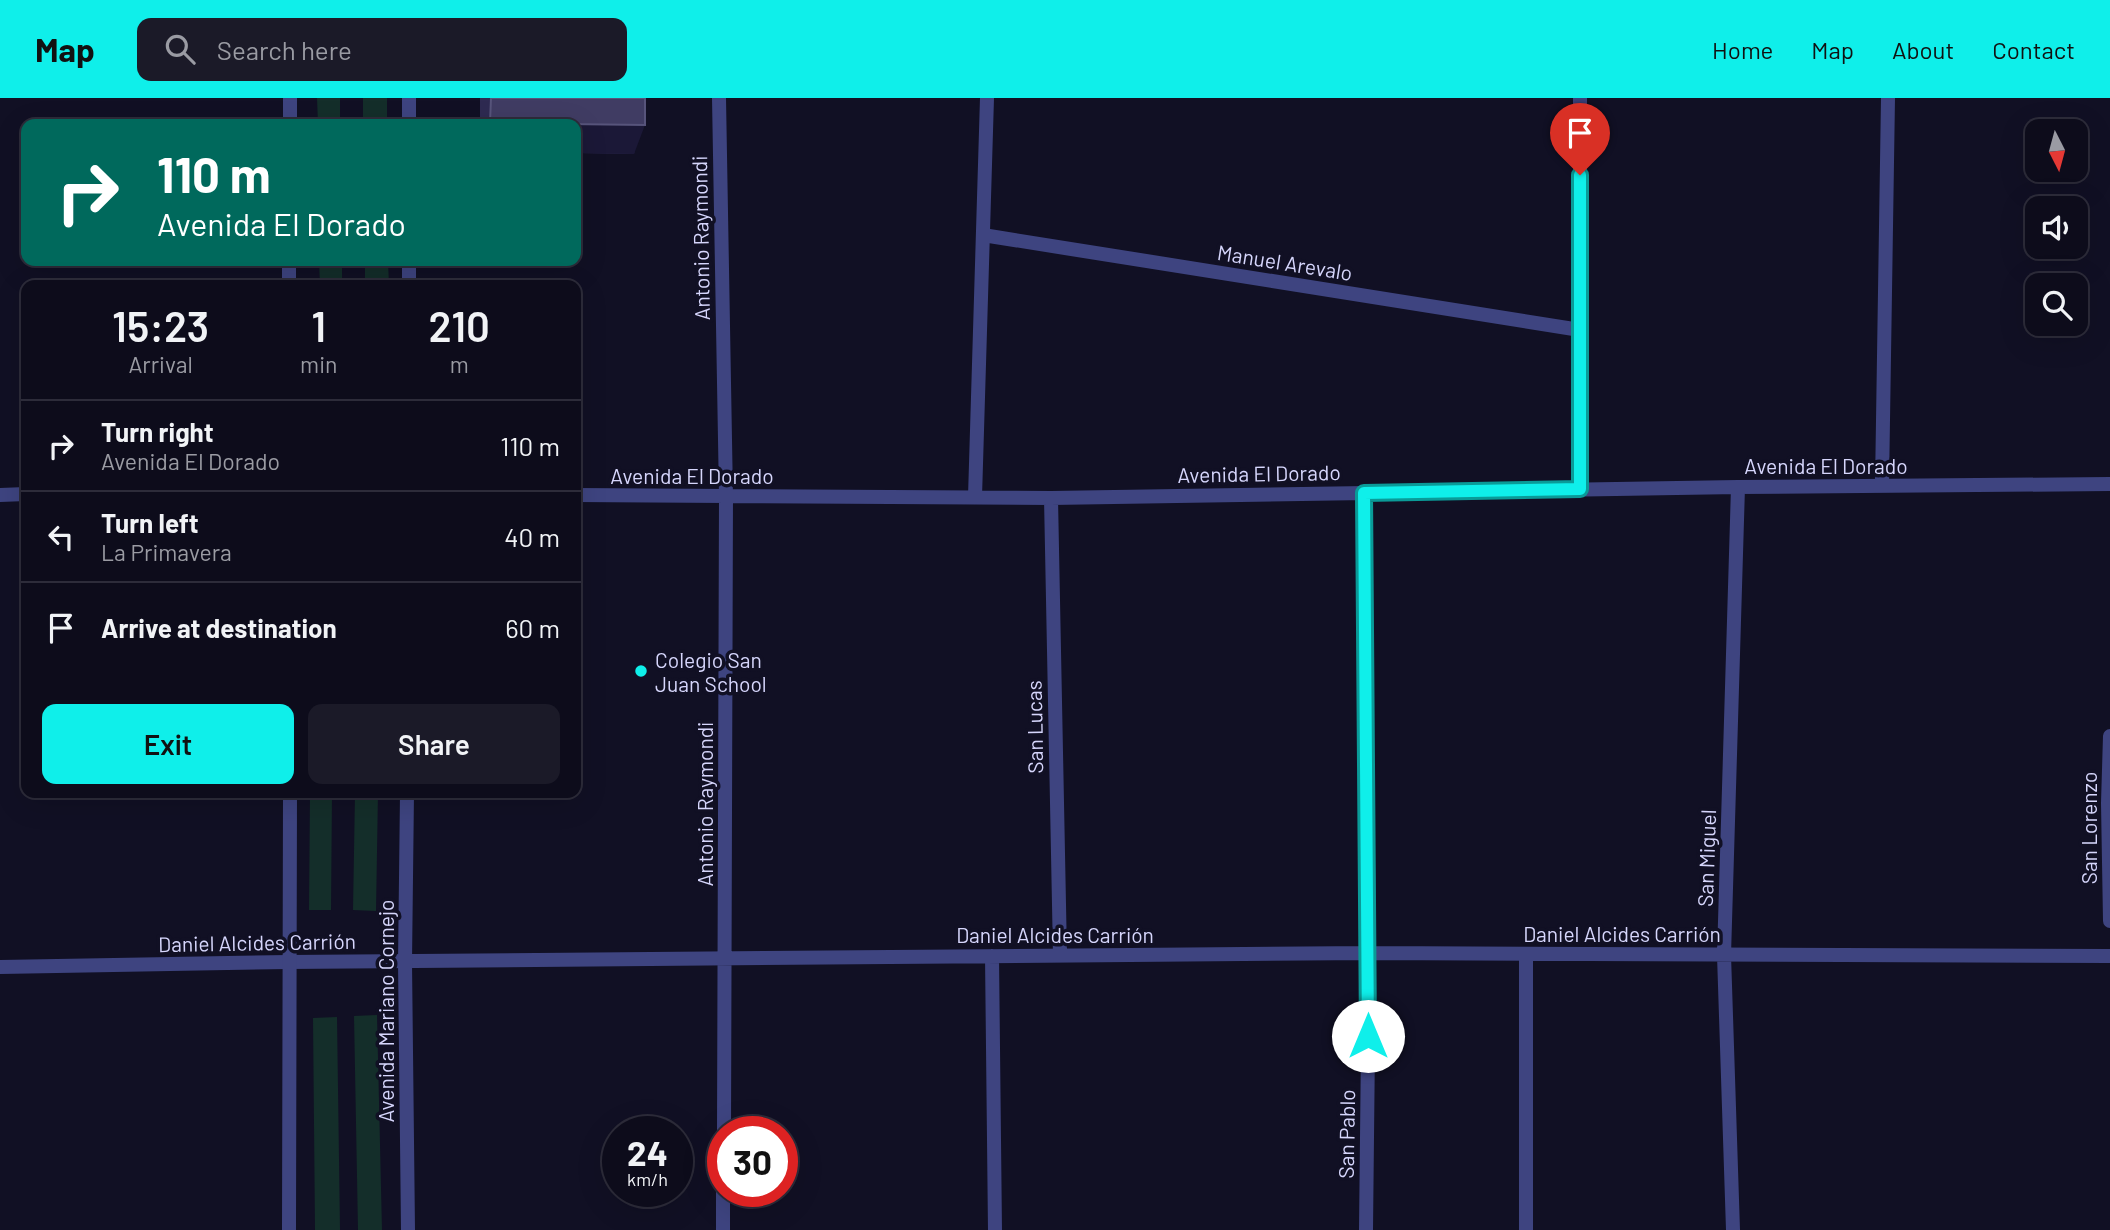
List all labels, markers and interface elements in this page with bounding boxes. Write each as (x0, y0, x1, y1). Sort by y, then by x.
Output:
search box (137, 18, 627, 81)
text: Map (35, 29, 95, 69)
icon: search (161, 30, 199, 68)
text: Search here (217, 34, 352, 65)
text: Home (1712, 35, 1773, 64)
text: Map (1811, 35, 1854, 64)
text: About (1892, 35, 1954, 64)
text: Contact (1992, 35, 2075, 64)
pin (1550, 103, 1610, 175)
icon: arrive (1561, 114, 1599, 152)
north arrow (2025, 119, 2088, 182)
map controls (2025, 119, 2088, 336)
text: 110 m (157, 144, 271, 203)
icon: right (42, 147, 133, 238)
street label: Antonio Raymondi (686, 155, 714, 321)
button: sound (2025, 196, 2088, 259)
text: Avenida El Dorado (157, 204, 406, 242)
street label: Manuel Arevalo (1216, 239, 1354, 285)
button: search (2025, 273, 2088, 336)
text: 15:23 (112, 300, 209, 350)
text: 1 (311, 300, 326, 350)
text: 210 (428, 300, 490, 350)
text: Arrival (128, 350, 193, 378)
text: min (300, 350, 337, 378)
text: m (450, 350, 469, 378)
text: Turn right (101, 416, 214, 447)
icon: right (42, 427, 80, 465)
text: 110 m (500, 430, 560, 461)
text: Avenida El Dorado (101, 447, 280, 475)
street label: Avenida El Dorado (1744, 453, 1908, 478)
street label: Avenida El Dorado (1177, 459, 1341, 487)
street label: Avenida El Dorado (610, 463, 774, 488)
text: Turn left (101, 507, 199, 538)
icon: left (42, 518, 80, 556)
text: 40 m (504, 521, 560, 552)
text: La Primavera (101, 538, 232, 566)
icon: arrive (42, 609, 80, 647)
text: Arrive at destination (101, 612, 337, 643)
text: 60 m (505, 612, 560, 643)
place label: Colegio San Juan School (655, 647, 767, 696)
marker: Colegio San Juan School (633, 663, 649, 679)
street label: San Lucas (1021, 680, 1047, 774)
button: Exit (42, 704, 294, 784)
button: Share (308, 704, 560, 784)
street label: Antonio Raymondi (692, 722, 717, 886)
street label: San Lorenzo (2076, 772, 2101, 884)
street label: San Miguel (1692, 809, 1720, 907)
street label: Avenida Mariano Cornejo (373, 899, 398, 1123)
street label: Daniel Alcides Carrión (1523, 921, 1721, 946)
street label: Daniel Alcides Carrión (956, 922, 1154, 947)
street label: Daniel Alcides Carrión (158, 928, 356, 956)
position arrow (1331, 999, 1405, 1073)
street label: San Pablo (1333, 1089, 1359, 1179)
speed limit sign: 30 (707, 1116, 798, 1207)
text: 24 (627, 1131, 668, 1173)
text: km/h (627, 1168, 668, 1190)

